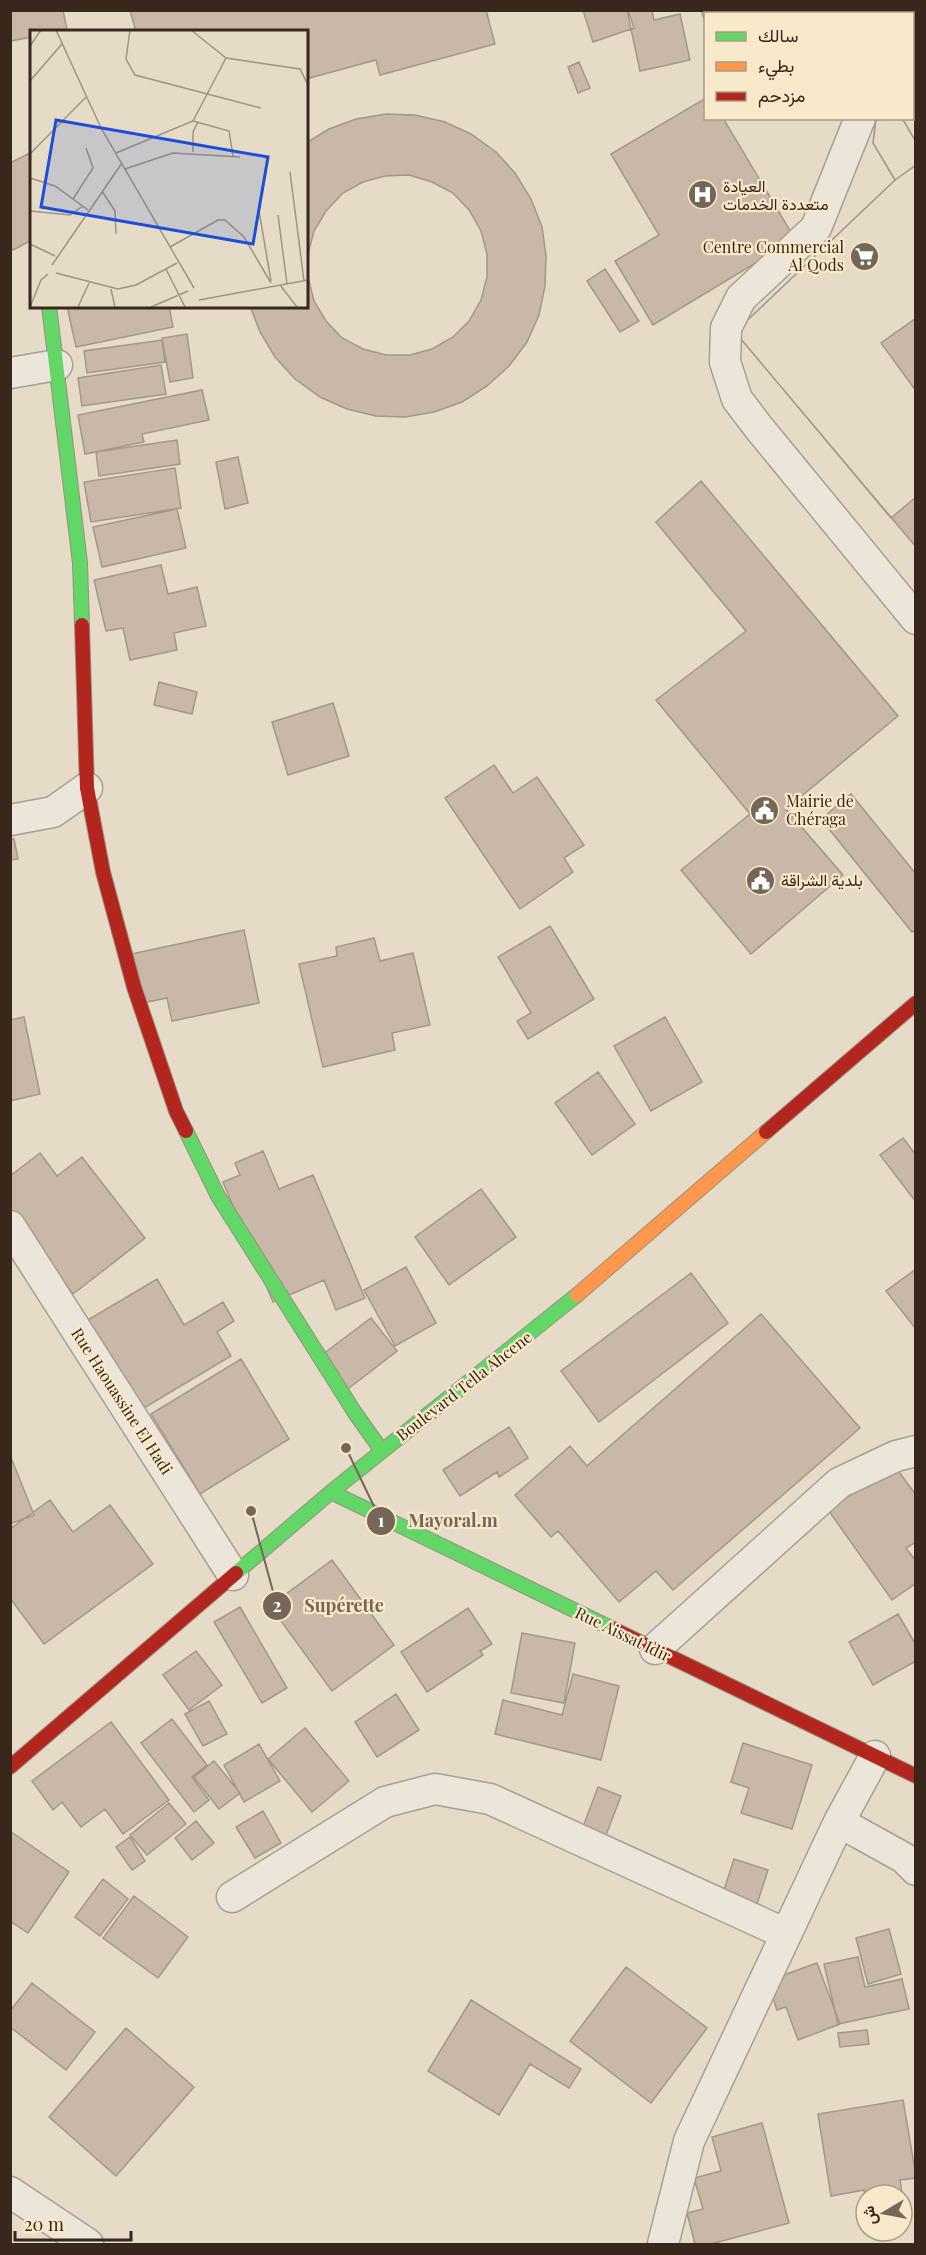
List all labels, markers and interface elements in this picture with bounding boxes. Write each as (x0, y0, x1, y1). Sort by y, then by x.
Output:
legend (704, 12, 914, 120)
text: سالك (758, 23, 798, 47)
inset map (30, 30, 308, 308)
text: بطيء (758, 53, 794, 81)
text: مزدحم (758, 83, 805, 108)
place label: العيادة متعددة الخدمات (723, 175, 828, 214)
hospital icon: العيادة متعددة الخدمات (686, 179, 718, 211)
place label: Centre Commercial Al Qods (703, 236, 844, 275)
supermarket icon: Centre Commercial Al Qods (849, 240, 881, 272)
place label: Mairie de Chéraga (786, 790, 854, 829)
public building icon: Mairie de Chéraga (749, 794, 781, 826)
public building icon: بلدية الشراقة (744, 864, 776, 896)
place label: بلدية الشراقة (781, 869, 863, 891)
street label: Rue Haouassine El Hadi (67, 1323, 178, 1478)
street label: Boulevard Tella Ahcene (392, 1326, 536, 1445)
callout: Mayoral.m (366, 1503, 510, 1539)
text: 1 (378, 1508, 385, 1532)
text: Mayoral.m (408, 1508, 498, 1532)
callout: Supérette (262, 1588, 396, 1624)
text: 2 (272, 1593, 282, 1617)
text: Supérette (304, 1593, 384, 1617)
street label: Rue Aissat Idir (572, 1601, 674, 1666)
north arrow (854, 2183, 914, 2243)
scale bar (15, 2204, 130, 2242)
text: ش (857, 2204, 881, 2227)
text: 20 m (24, 2212, 64, 2236)

